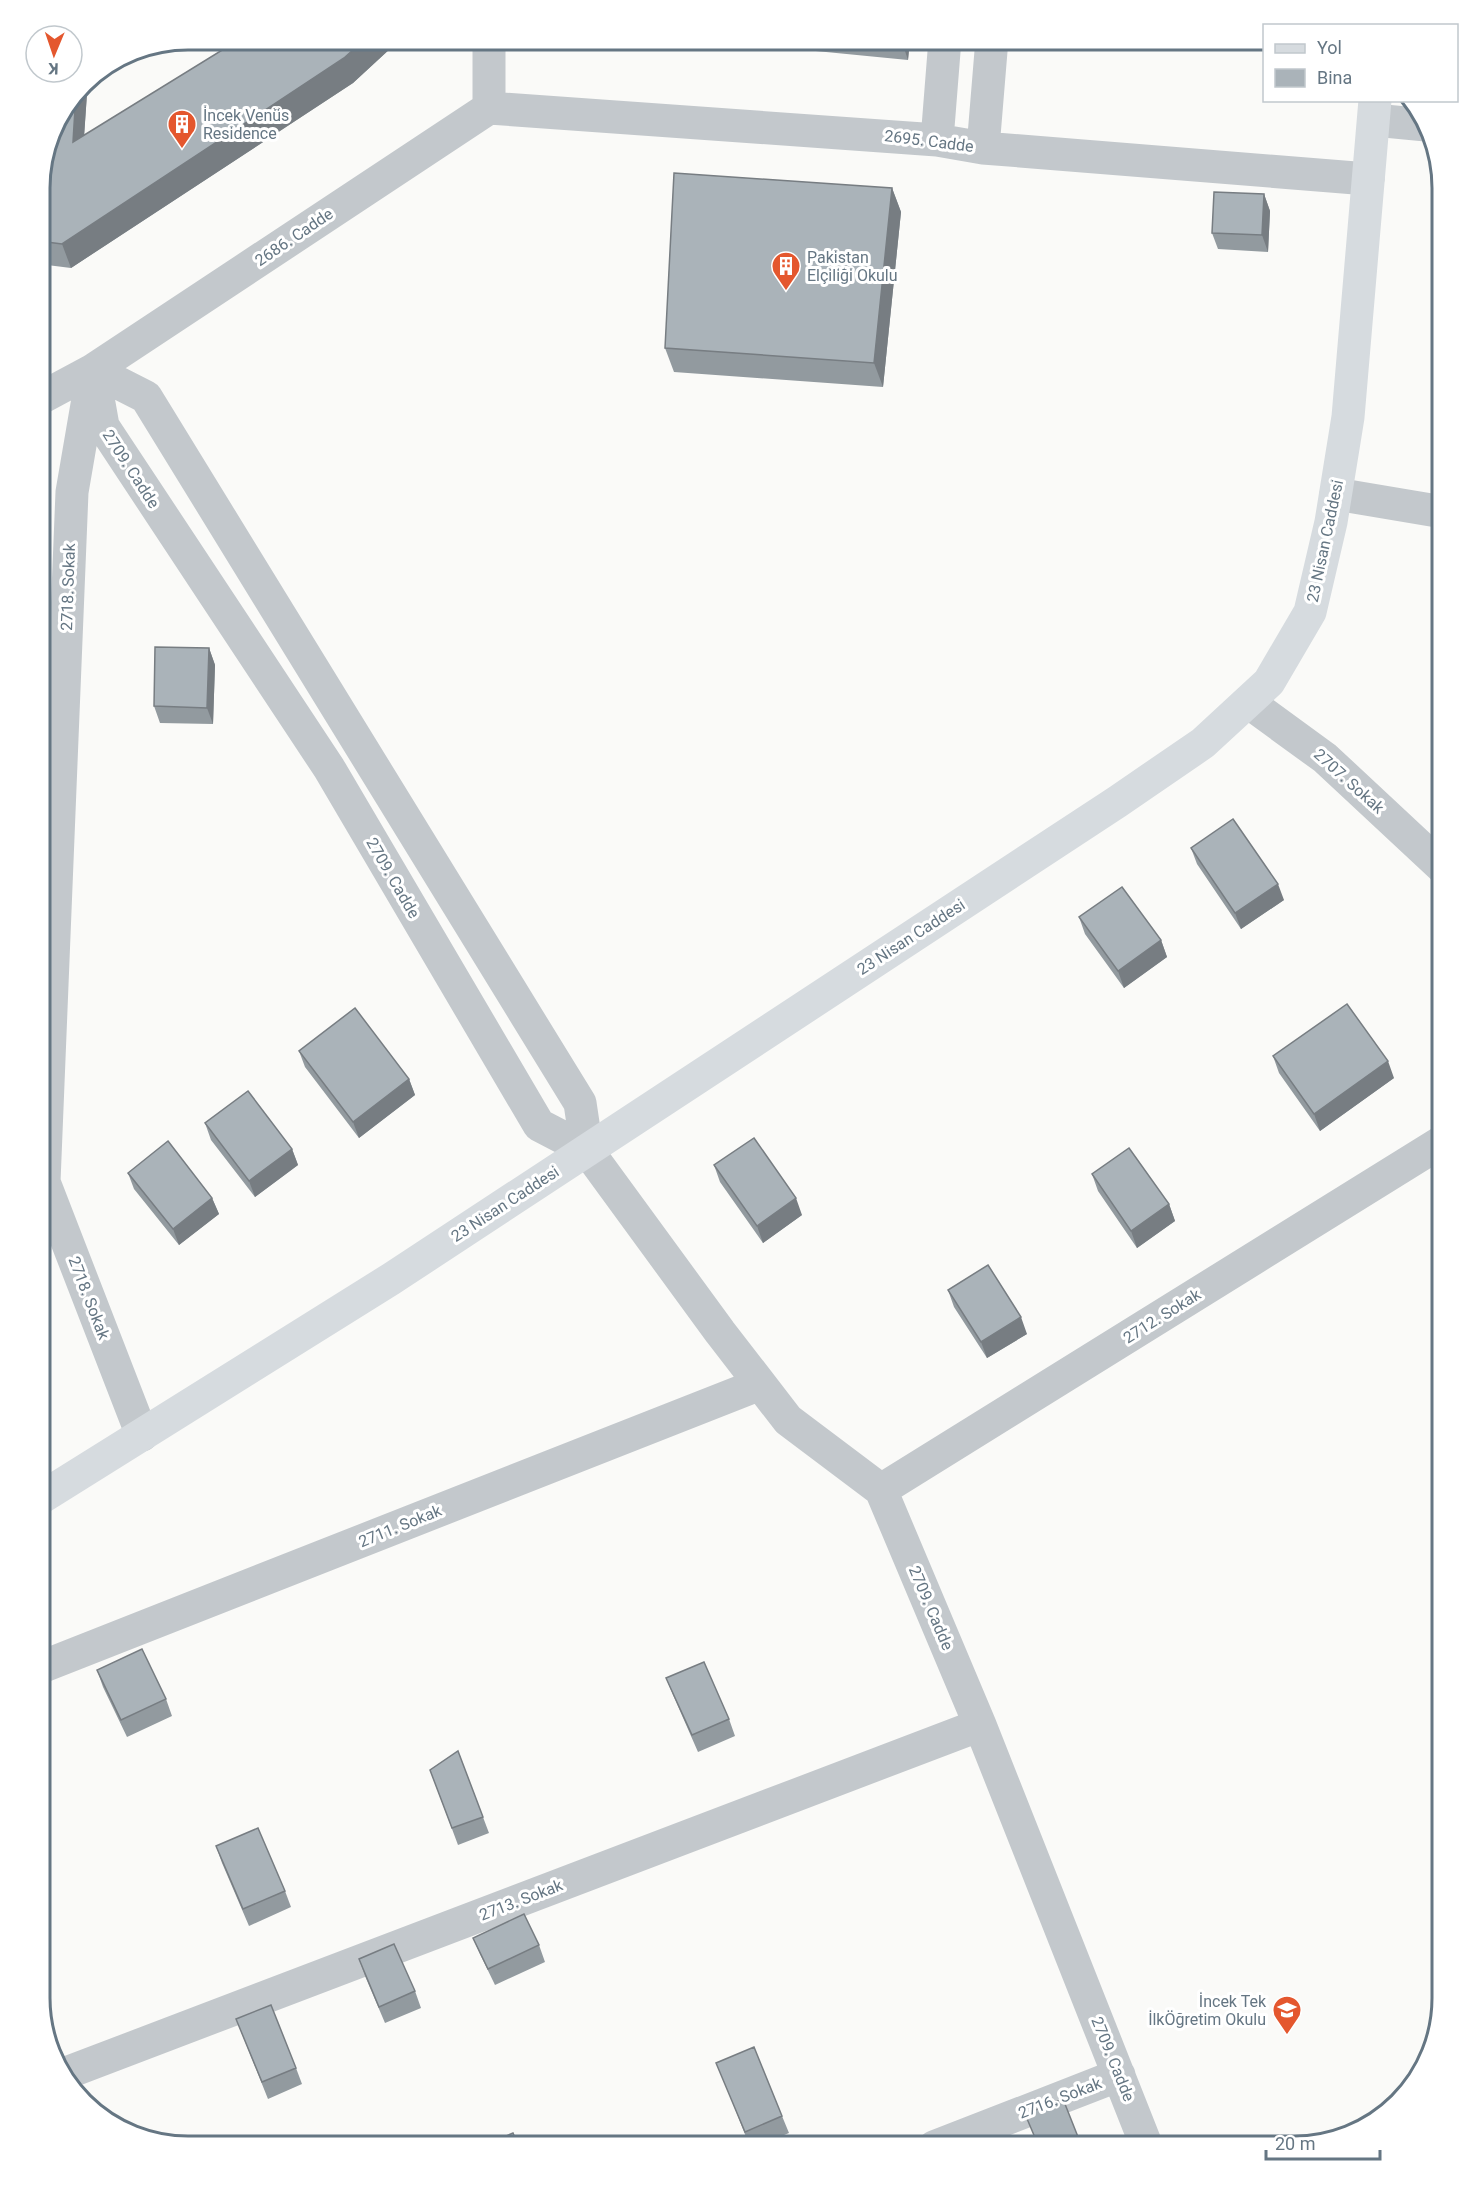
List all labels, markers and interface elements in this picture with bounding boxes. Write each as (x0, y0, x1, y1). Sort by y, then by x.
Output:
north arrow (24, 24, 84, 84)
legend (1263, 24, 1458, 102)
text: Yol (1317, 37, 1342, 58)
text: K (47, 59, 59, 78)
text: Bina (1317, 67, 1352, 88)
place label: İncek Venüs Residence (203, 106, 289, 143)
building icon: İncek Venüs Residence (166, 108, 198, 150)
street label: 2695. Cadde (883, 126, 975, 156)
street label: 2686. Cadde (251, 204, 337, 270)
place label: Pakistan Elçiliği Okulu (807, 248, 898, 285)
building icon: Pakistan Elçiliği Okulu (770, 250, 802, 292)
street label: 2709. Cadde (99, 426, 163, 512)
street label: 23 Nisan Caddesi (1303, 478, 1347, 604)
street label: 2718. Sokak (57, 542, 79, 631)
street label: 2707. Sokak (1310, 745, 1389, 818)
street label: 2709. Cadde (362, 834, 424, 922)
street label: 23 Nisan Caddesi (853, 895, 969, 979)
street label: 23 Nisan Caddesi (447, 1162, 563, 1246)
street label: 2718. Sokak (64, 1254, 114, 1343)
street label: 2712. Sokak (1120, 1284, 1205, 1347)
street label: 2711. Sokak (356, 1500, 445, 1551)
street label: 2709. Cadde (905, 1563, 957, 1653)
street label: 2713. Sokak (477, 1875, 566, 1925)
place label: İncek Tek İlkÖğretim Okulu (1148, 1992, 1267, 2029)
school or university icon: İncek Tek İlkÖğretim Okulu (1271, 1994, 1303, 2036)
street label: 2709. Cadde (1087, 2014, 1139, 2104)
street label: 2716. Sokak (1016, 2073, 1105, 2123)
scale bar (1266, 2123, 1380, 2161)
text: 20 m (1275, 2133, 1315, 2154)

